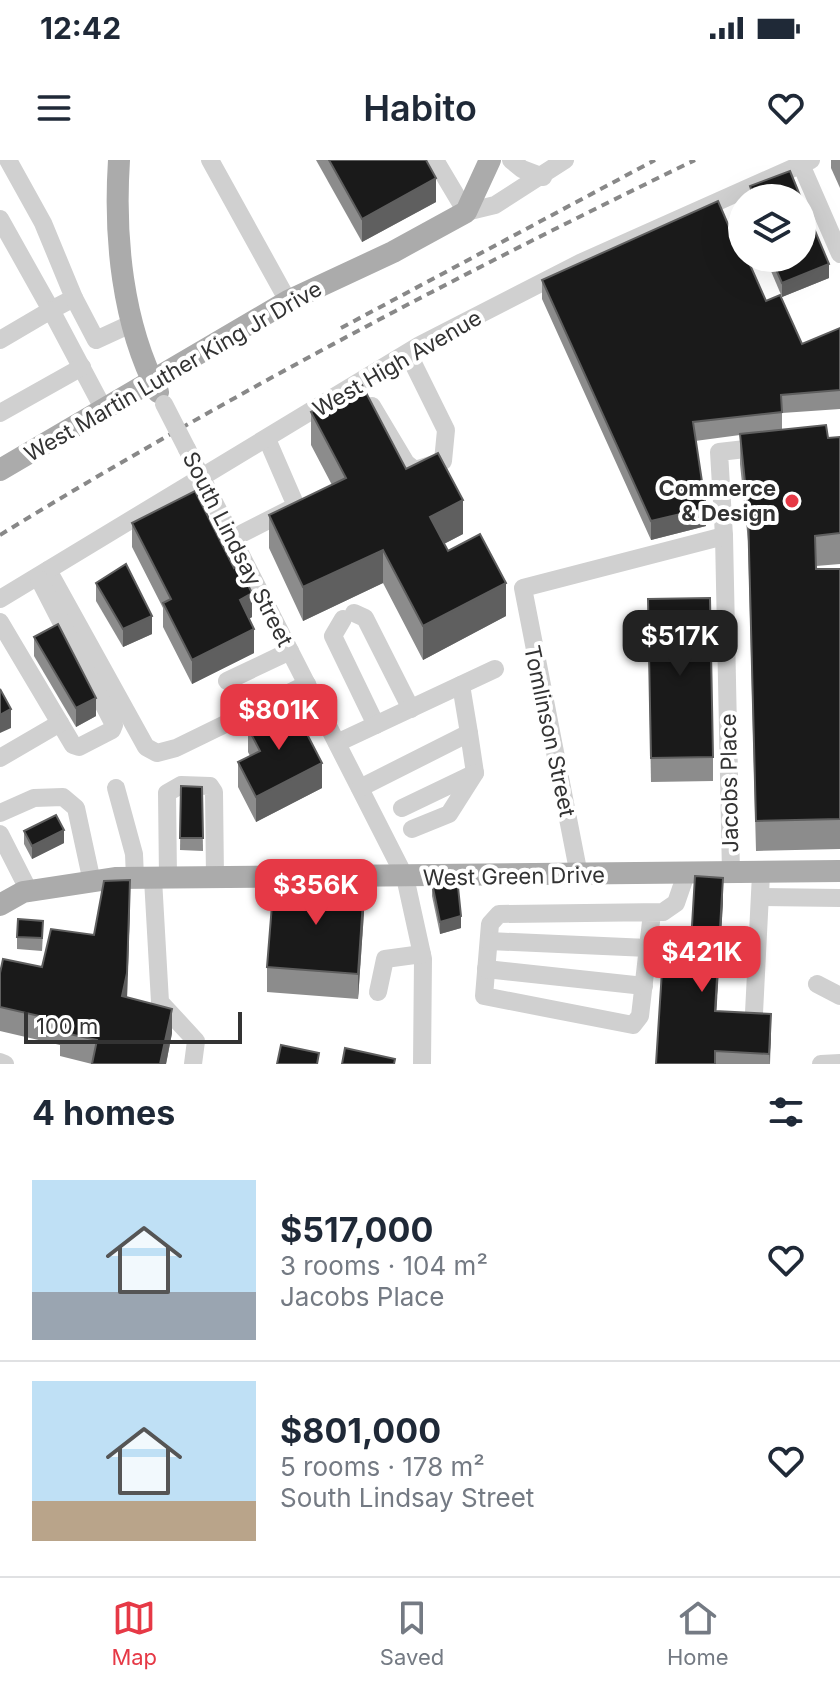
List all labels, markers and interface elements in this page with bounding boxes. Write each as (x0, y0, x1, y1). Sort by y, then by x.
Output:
text: 12:42 (40, 10, 121, 46)
icon: menu (32, 86, 76, 130)
text: Habito (363, 86, 477, 130)
icon: heart (764, 86, 808, 130)
map controls (728, 184, 816, 272)
button: layers (728, 184, 816, 272)
street label: West Martin Luther King Jr Drive (20, 275, 326, 467)
street label: West High Avenue (308, 304, 486, 422)
street label: South Lindsay Street (178, 447, 298, 651)
place label: Commerce & Design (659, 475, 776, 526)
marker: Commerce & Design (783, 492, 801, 510)
pin: $517K (624, 610, 736, 678)
text: $517K (641, 620, 719, 651)
street label: Tomlinson Street (519, 643, 581, 819)
pin: $801K (223, 684, 335, 752)
text: $801K (238, 694, 320, 725)
street label: Jacobs Place (715, 713, 743, 853)
pin: $356K (260, 859, 372, 927)
street label: West Green Drive (423, 861, 605, 891)
text: $356K (273, 869, 359, 900)
pin: $421K (646, 926, 758, 994)
text: $421K (662, 936, 742, 967)
scale bar (24, 1008, 242, 1044)
text: 100 m (36, 1013, 98, 1039)
icon: filters (764, 1090, 808, 1134)
text: 4 homes (32, 1092, 175, 1133)
text: $517,000 (280, 1209, 433, 1250)
icon: home (96, 1212, 192, 1308)
icon: heart (764, 1238, 808, 1282)
text: 3 rooms · 104 m² (280, 1250, 488, 1281)
text: Jacobs Place (280, 1281, 444, 1312)
text: $801,000 (280, 1410, 441, 1451)
icon: home (96, 1413, 192, 1509)
icon: heart (764, 1439, 808, 1483)
text: 5 rooms · 178 m² (280, 1451, 485, 1482)
text: South Lindsay Street (280, 1482, 534, 1513)
tab: Map (111, 1596, 157, 1670)
tab: Saved (380, 1596, 444, 1670)
tab: Home (667, 1596, 729, 1670)

